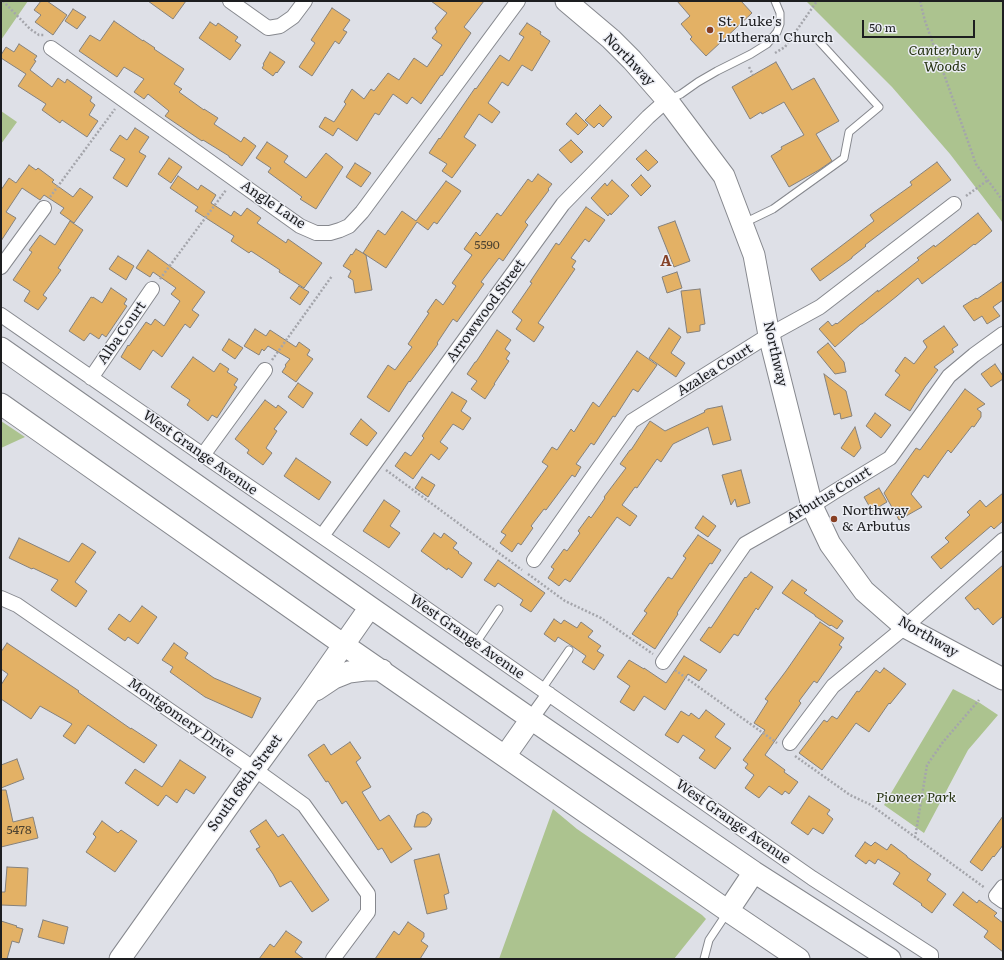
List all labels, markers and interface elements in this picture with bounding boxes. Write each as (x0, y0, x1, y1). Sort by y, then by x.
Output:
scale bar (864, 12, 977, 38)
place label: St. Luke's Lutheran Church (718, 14, 833, 46)
text: 50 m (869, 18, 896, 36)
marker: St. Luke's Lutheran Church (705, 25, 715, 35)
street label: Northway (600, 30, 658, 90)
park label: Canterbury Woods (909, 43, 981, 76)
street label: Angle Lane (237, 177, 309, 233)
house number: 5590 (474, 238, 500, 252)
district label: A (660, 253, 672, 271)
street label: Arrowwood Street (443, 256, 529, 366)
street label: Alba Court (94, 298, 150, 368)
street label: Northway (759, 320, 791, 388)
street label: Azalea Court (674, 340, 756, 400)
street label: West Grange Avenue (139, 407, 261, 499)
street label: Arbutus Court (784, 463, 874, 527)
place label: Northway & Arbutus (842, 503, 910, 536)
marker: Northway & Arbutus (829, 514, 839, 524)
street label: West Grange Avenue (406, 591, 528, 683)
street label: Northway (895, 613, 961, 661)
street label: Montgomery Drive (124, 675, 238, 761)
street label: South 68th Street (204, 731, 286, 835)
street label: West Grange Avenue (672, 776, 794, 868)
park label: Pioneer Park (876, 790, 956, 806)
house number: 5478 (7, 823, 31, 837)

